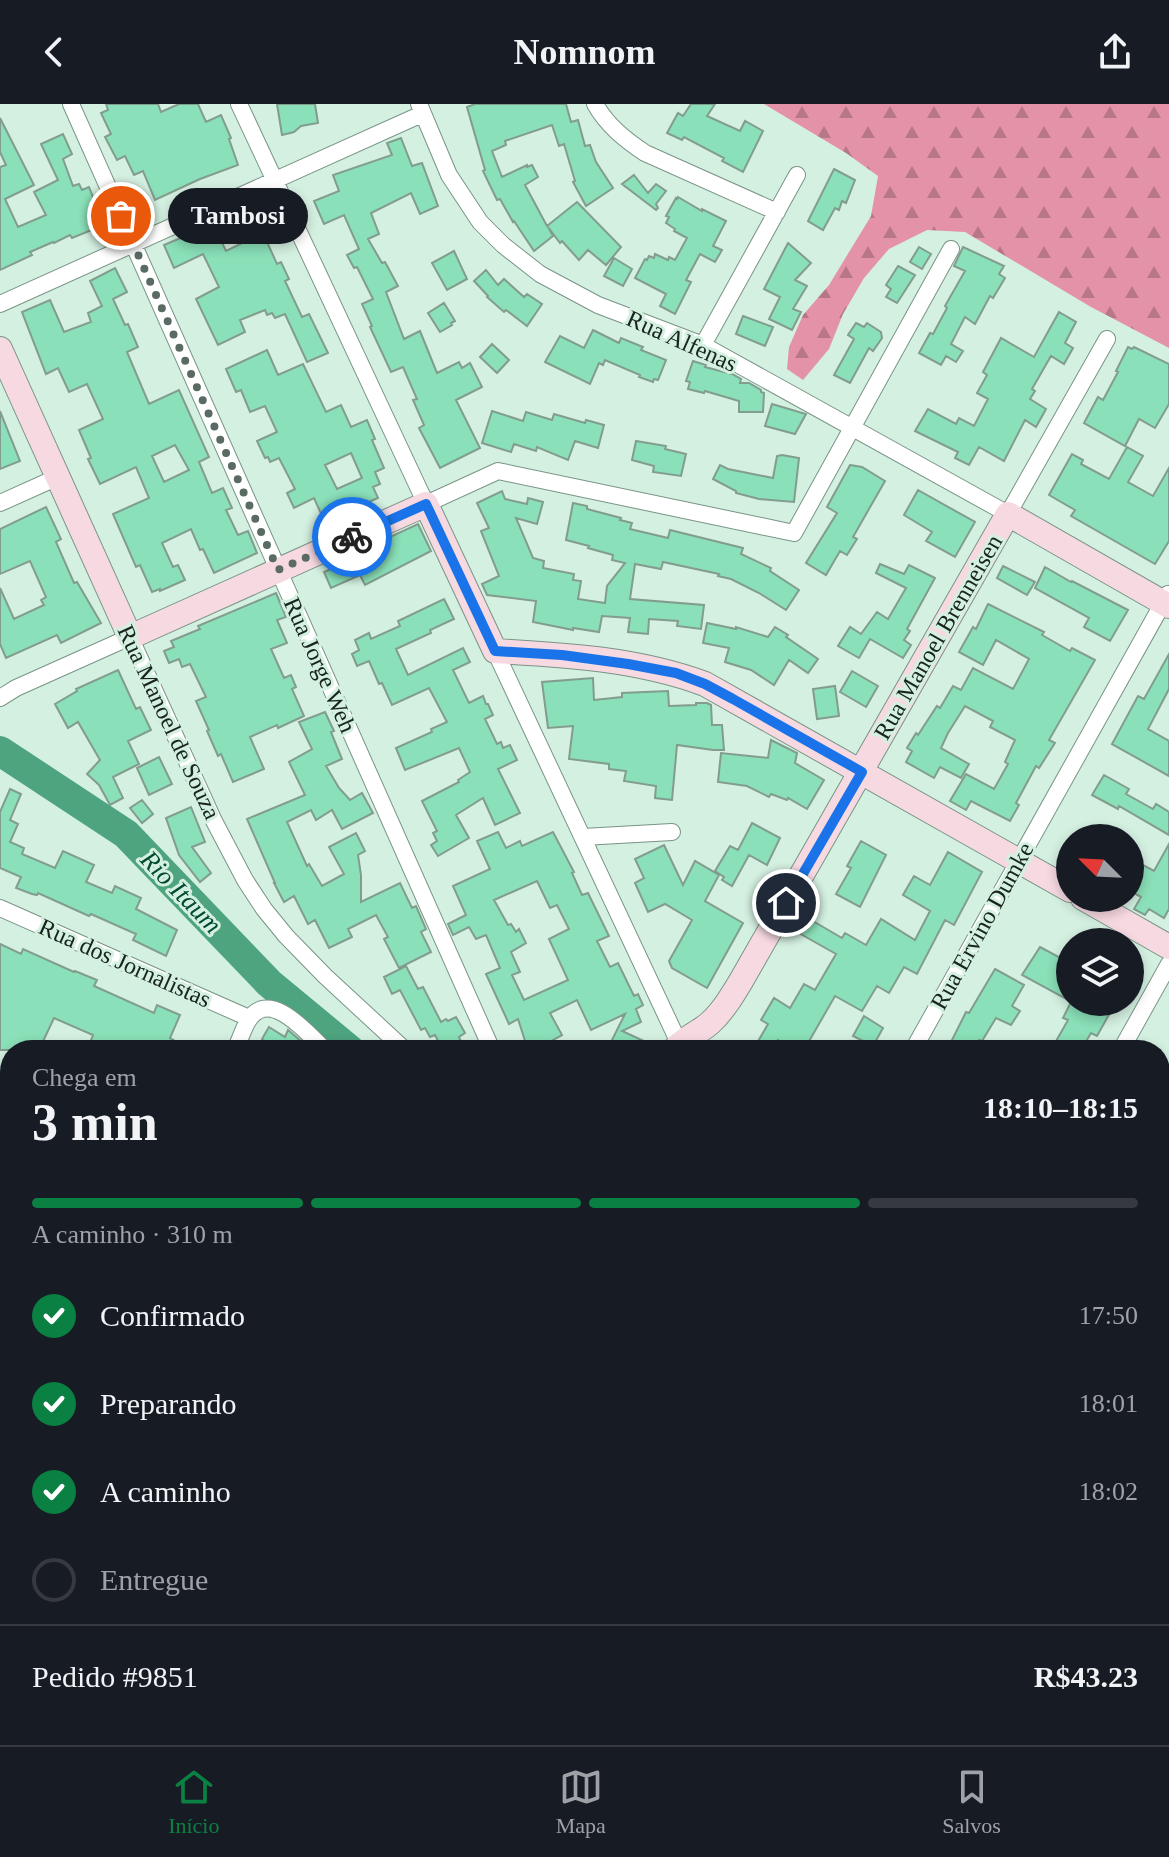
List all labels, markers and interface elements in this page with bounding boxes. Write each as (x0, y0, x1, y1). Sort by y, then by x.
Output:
icon: back (32, 30, 76, 74)
icon: share (1093, 30, 1137, 74)
text: Nomnom (514, 32, 656, 72)
pin (87, 182, 155, 250)
callout: Tambosi (169, 188, 309, 244)
icon: bag (99, 194, 143, 238)
text: Tambosi (191, 201, 285, 230)
street label: Rua Alfenas (623, 305, 741, 377)
courier (312, 497, 392, 577)
icon: bike (330, 515, 374, 559)
street label: Rua Manoel Brenneisen (869, 530, 1007, 744)
street label: Rua Jorge Weh (279, 593, 361, 737)
street label: Rua Manoel de Souza (113, 621, 226, 824)
north arrow (1056, 824, 1144, 912)
map controls (1056, 824, 1144, 1016)
street label: Rua Ervino Dumke (925, 838, 1039, 1014)
water label: Rio Itaum (134, 844, 227, 939)
pin (752, 869, 820, 937)
icon: home (764, 881, 808, 925)
street label: Rua dos Jornalistas (35, 913, 215, 1013)
button: layers (1056, 928, 1144, 1016)
text: Chega em (32, 1063, 137, 1092)
text: 18:10–18:15 (983, 1091, 1138, 1124)
text: 3 min (32, 1094, 158, 1151)
text: A caminho · 310 m (32, 1220, 233, 1249)
icon: check (32, 1294, 76, 1338)
text: Confirmado (100, 1299, 245, 1332)
text: 17:50 (1079, 1301, 1138, 1330)
icon: check (32, 1382, 76, 1426)
text: Preparando (100, 1387, 237, 1420)
text: 18:01 (1079, 1389, 1138, 1418)
icon: check (32, 1470, 76, 1514)
text: A caminho (100, 1475, 231, 1508)
text: 18:02 (1079, 1477, 1138, 1506)
text: Entregue (100, 1563, 208, 1596)
text: Pedido #9851 (32, 1660, 198, 1693)
text: R$43.23 (1034, 1660, 1138, 1693)
tab: Início (168, 1765, 219, 1839)
tab: Mapa (556, 1765, 606, 1839)
tab: Salvos (942, 1765, 1001, 1839)

